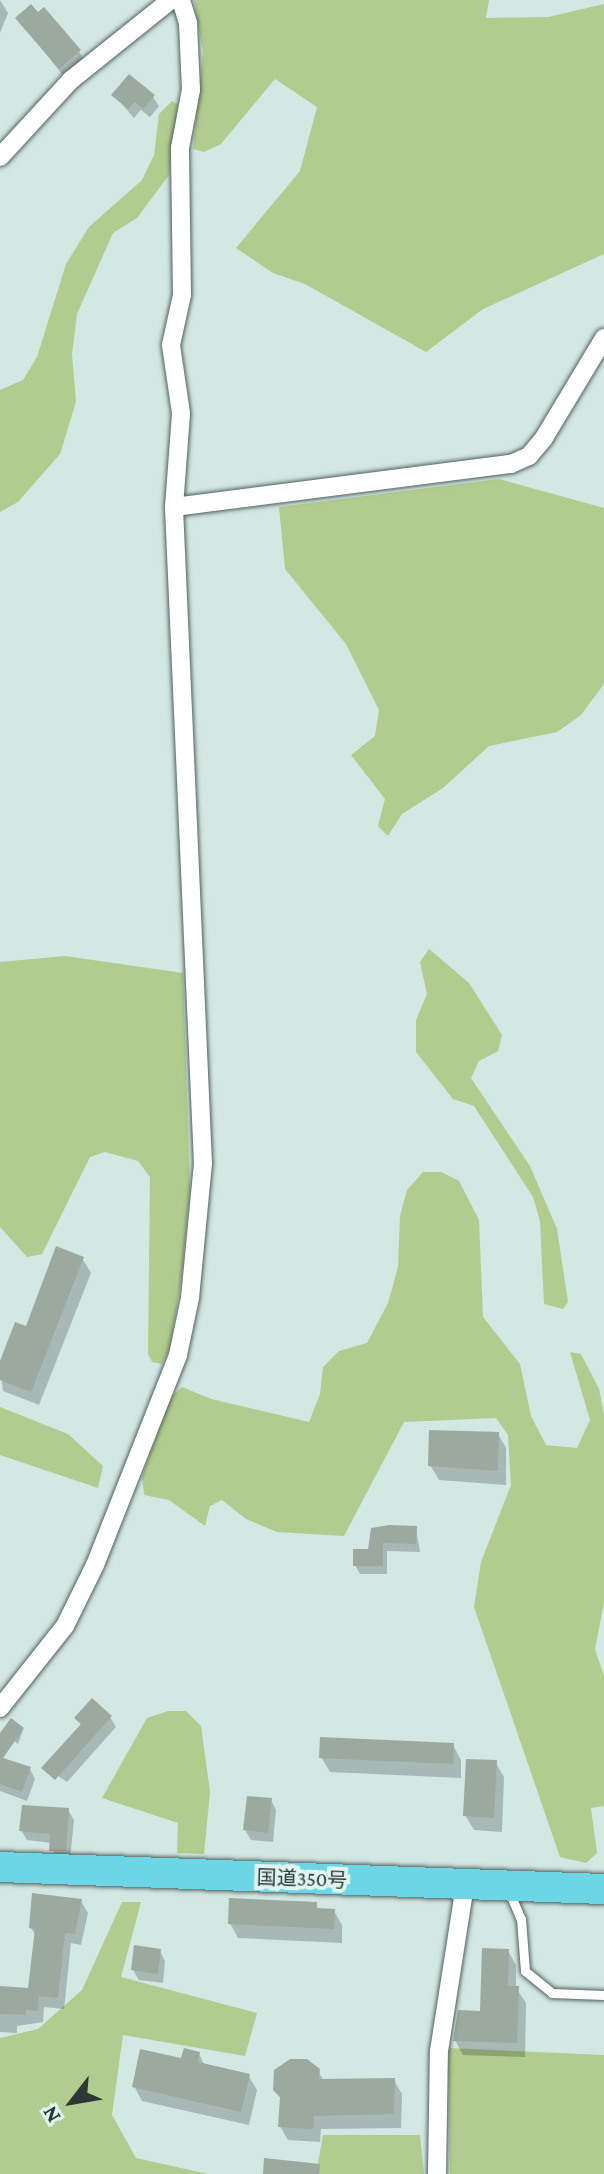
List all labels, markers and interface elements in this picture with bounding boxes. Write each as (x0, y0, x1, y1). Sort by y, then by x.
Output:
street label: 国道350号 (256, 1865, 348, 1893)
north arrow (32, 2062, 112, 2142)
text: N (36, 2102, 66, 2127)

